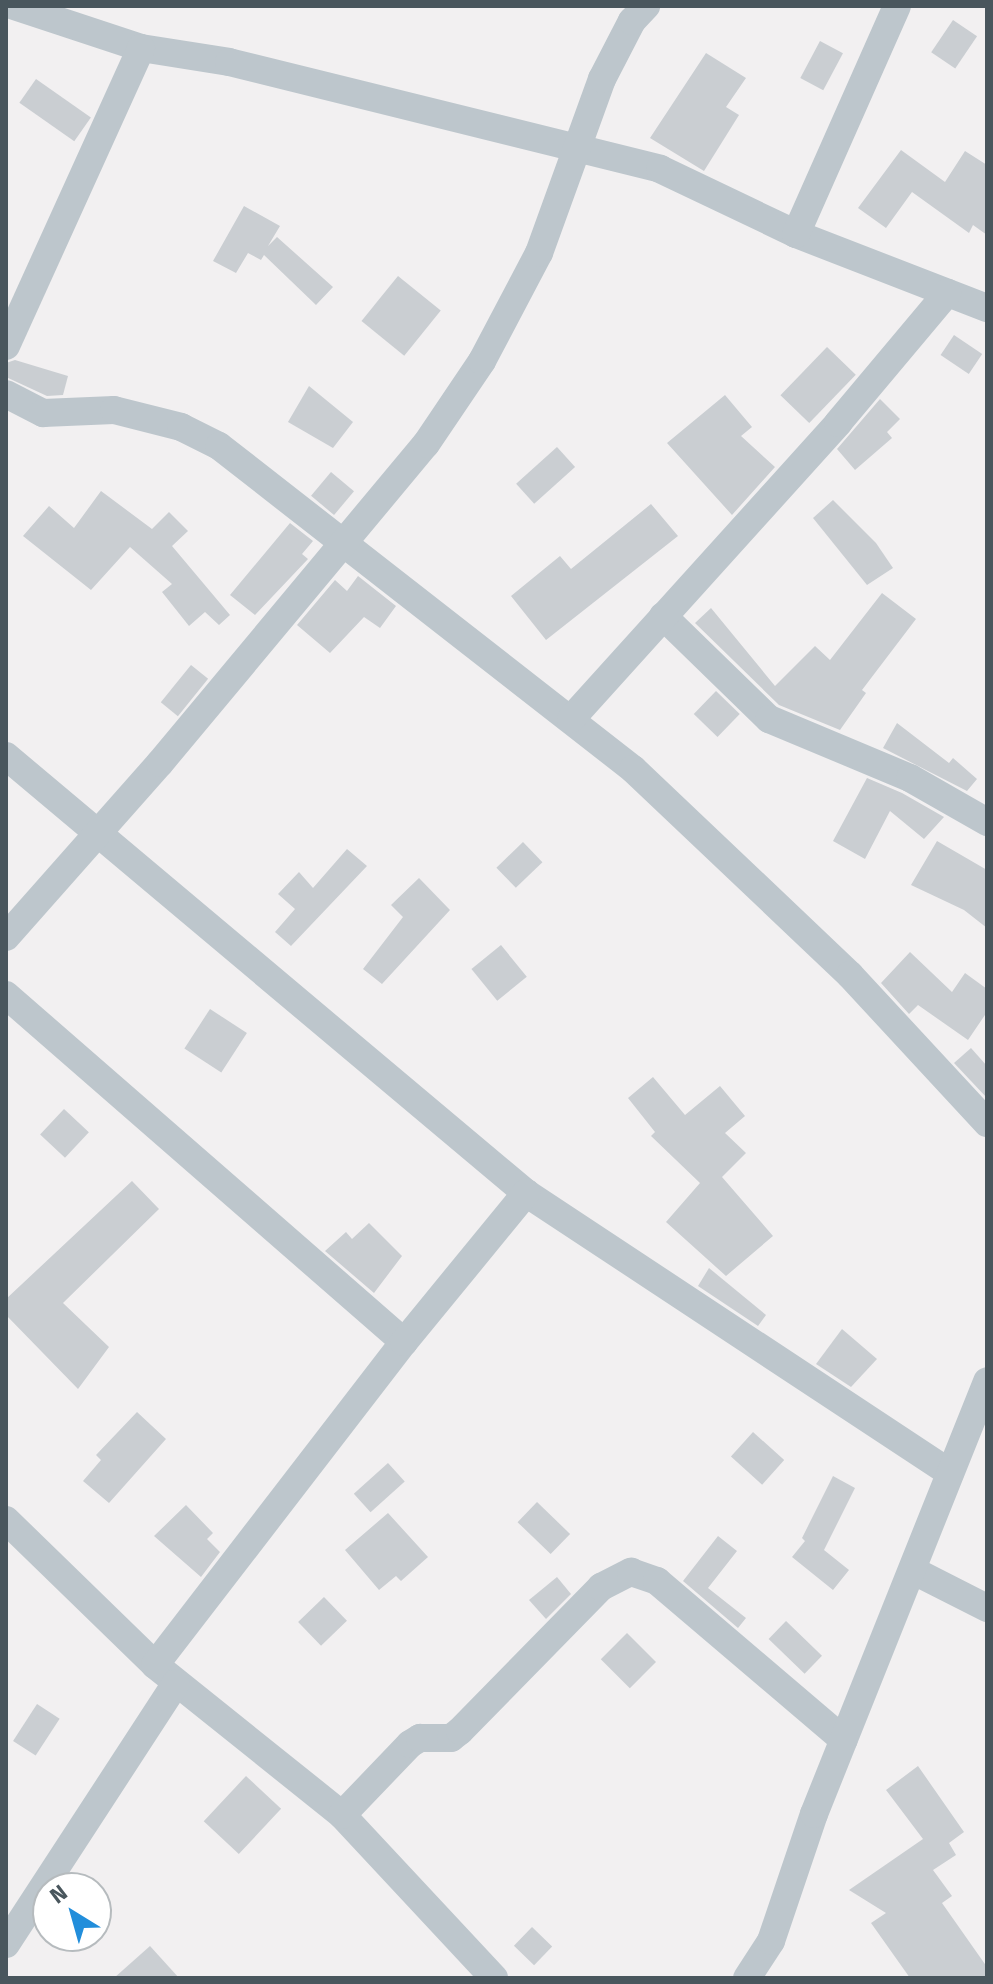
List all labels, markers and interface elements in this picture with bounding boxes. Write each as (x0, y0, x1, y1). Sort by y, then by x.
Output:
north arrow (32, 1872, 112, 1952)
text: N (45, 1879, 72, 1909)

